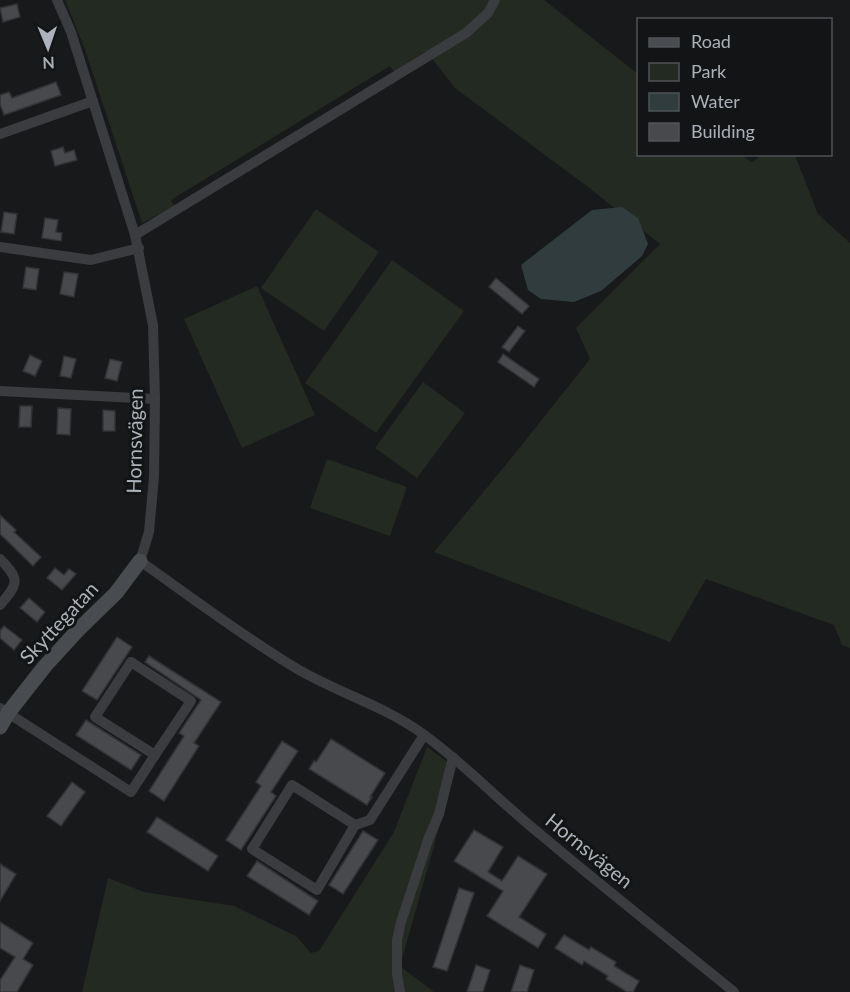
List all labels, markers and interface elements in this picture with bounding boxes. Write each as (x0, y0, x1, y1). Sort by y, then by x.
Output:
north arrow (18, 18, 78, 78)
legend (637, 18, 832, 156)
text: Road (691, 30, 731, 52)
text: N (42, 54, 55, 73)
text: Park (691, 60, 727, 82)
text: Water (691, 90, 740, 112)
text: Building (691, 120, 755, 142)
street label: Hornsvägen (121, 388, 147, 494)
street label: Skyttegatan (14, 576, 102, 668)
street label: Hornsvägen (541, 808, 638, 893)

